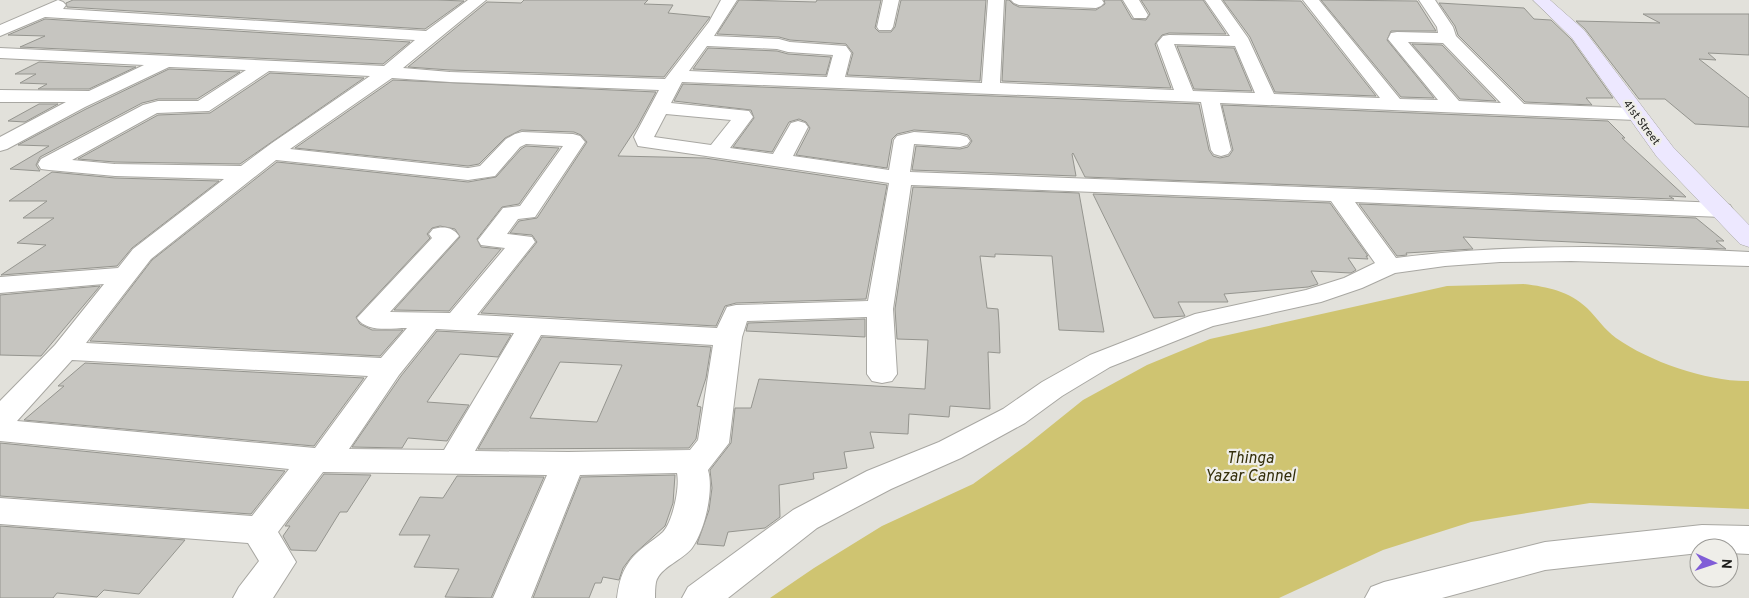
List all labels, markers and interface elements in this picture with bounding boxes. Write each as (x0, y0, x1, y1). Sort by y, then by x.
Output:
street label: 41st Street (1620, 97, 1663, 148)
water label: Thinga Yazar Cannel (1205, 449, 1296, 487)
north arrow (1689, 538, 1739, 588)
text: N (1717, 558, 1734, 569)

